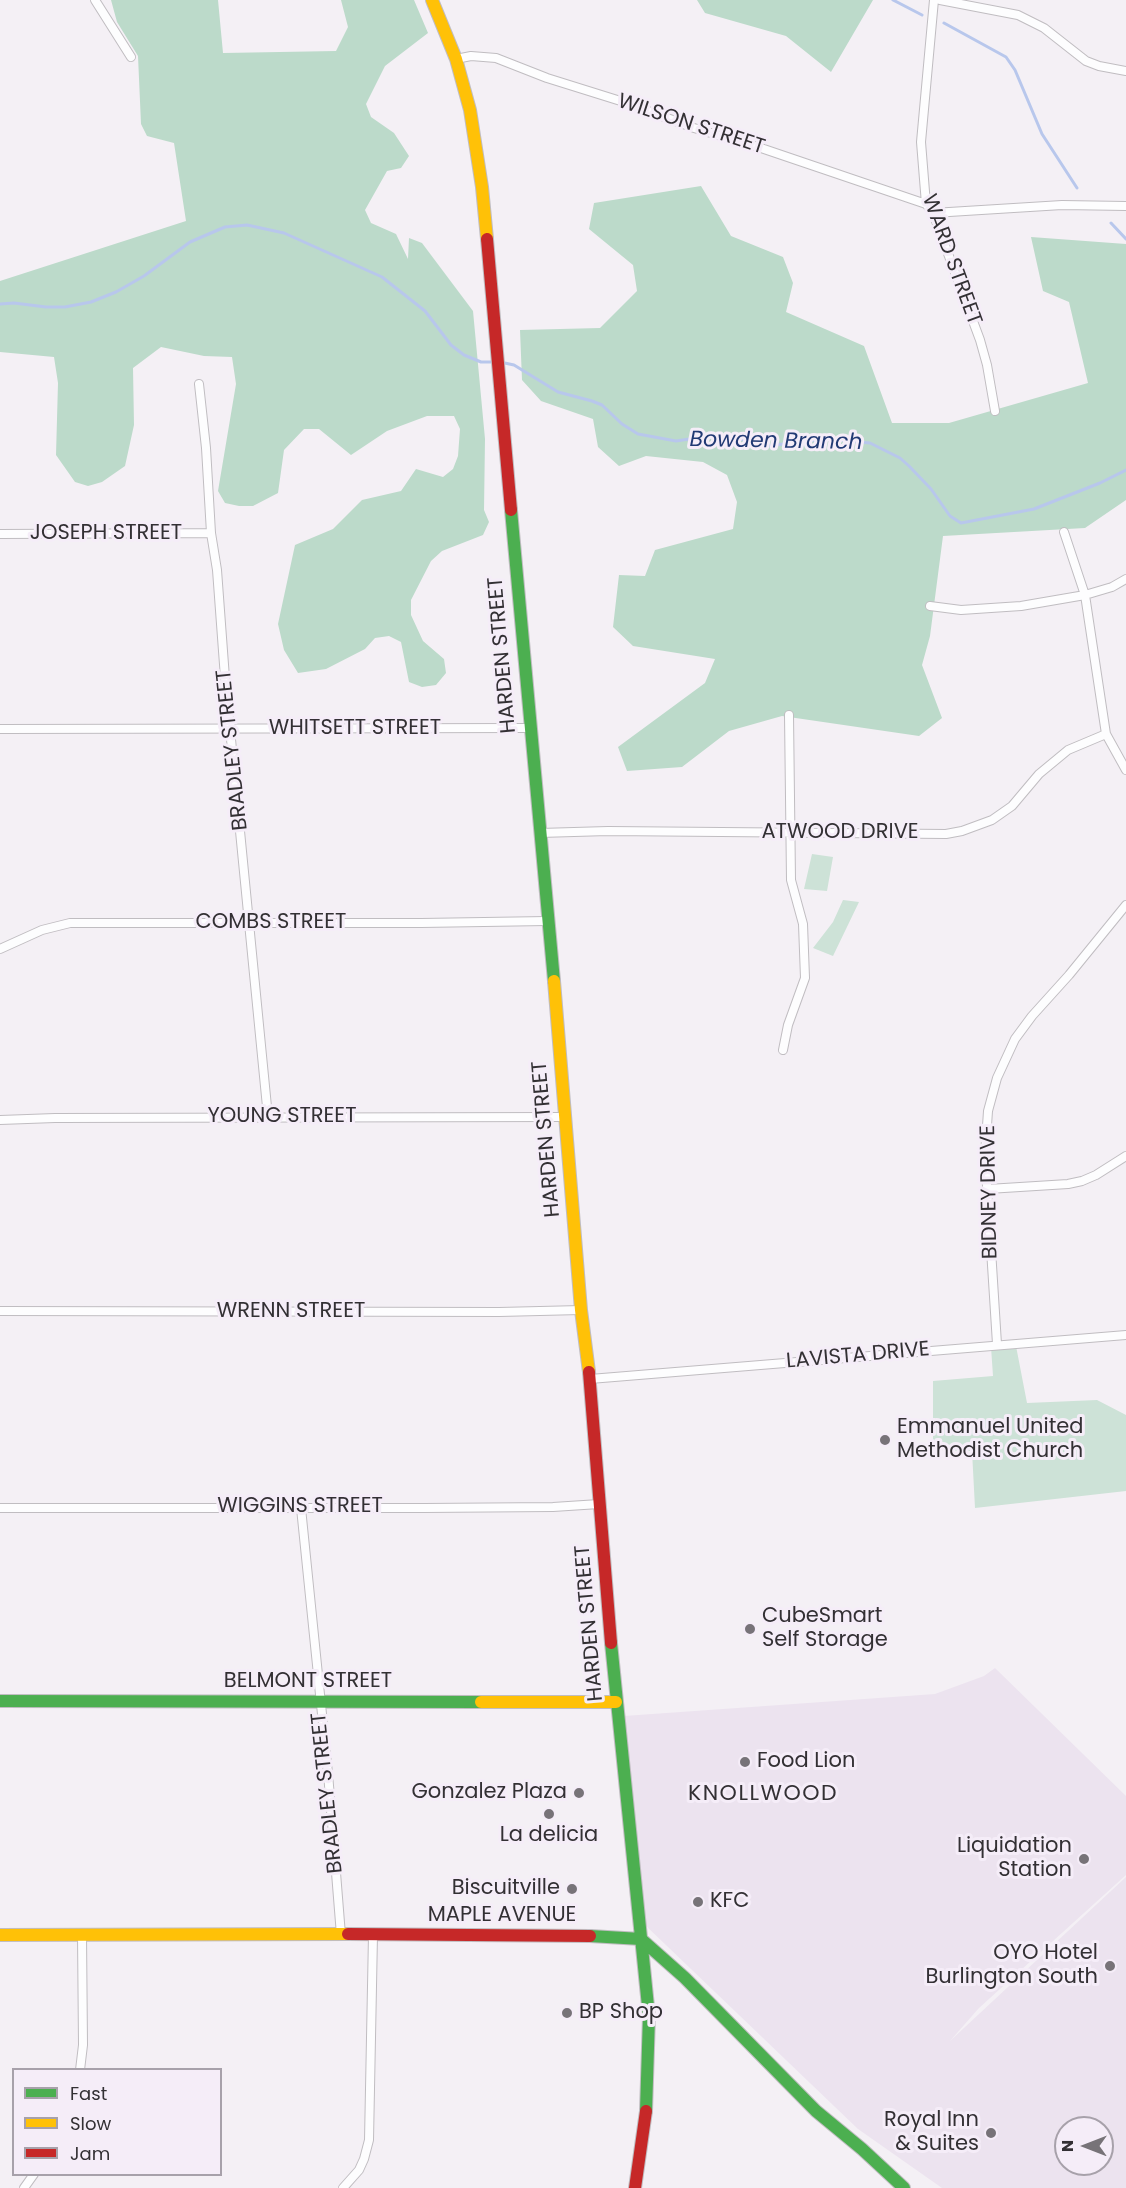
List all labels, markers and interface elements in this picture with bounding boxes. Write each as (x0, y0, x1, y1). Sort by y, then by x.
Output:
street label: WILSON STREET (614, 89, 768, 161)
street label: WARD STREET (916, 191, 986, 329)
water label: Bowden Branch (689, 427, 863, 457)
street label: JOSEPH STREET (30, 521, 182, 547)
street label: HARDEN STREET (484, 576, 522, 734)
street label: BRADLEY STREET (212, 668, 254, 832)
street label: WHITSETT STREET (269, 716, 441, 742)
street label: ATWOOD DRIVE (761, 820, 919, 846)
street label: COMBS STREET (196, 910, 346, 936)
street label: HARDEN STREET (528, 1060, 566, 1218)
street label: YOUNG STREET (207, 1104, 357, 1130)
street label: BIDNEY DRIVE (976, 1125, 1004, 1259)
street label: WRENN STREET (217, 1299, 365, 1325)
street label: LAVISTA DRIVE (785, 1337, 931, 1375)
place label: Emmanuel United Methodist Church (897, 1415, 1084, 1465)
marker: Emmanuel United Methodist Church (878, 1433, 892, 1447)
street label: WIGGINS STREET (217, 1494, 383, 1520)
street label: HARDEN STREET (571, 1544, 609, 1702)
place label: CubeSmart Self Storage (762, 1604, 888, 1654)
marker: CubeSmart Self Storage (743, 1622, 757, 1636)
street label: BELMONT STREET (224, 1669, 392, 1695)
street label: BRADLEY STREET (307, 1711, 349, 1875)
place label: Food Lion (757, 1749, 855, 1775)
marker: Food Lion (738, 1755, 752, 1769)
place label: Gonzalez Plaza (411, 1780, 567, 1806)
district label: KNOLLWOOD (688, 1781, 838, 1807)
marker: Gonzalez Plaza (572, 1786, 586, 1800)
marker: La delicia (542, 1807, 556, 1821)
place label: La delicia (500, 1823, 598, 1849)
place label: Liquidation Station (957, 1834, 1072, 1884)
marker: Liquidation Station (1077, 1852, 1091, 1866)
place label: Biscuitville (452, 1876, 560, 1902)
marker: Biscuitville (565, 1882, 579, 1896)
place label: KFC (710, 1889, 749, 1915)
marker: KFC (691, 1895, 705, 1909)
street label: MAPLE AVENUE (428, 1903, 576, 1929)
place label: OYO Hotel Burlington South (925, 1941, 1098, 1991)
marker: OYO Hotel Burlington South (1103, 1959, 1117, 1973)
place label: BP Shop (579, 2000, 663, 2026)
marker: BP Shop (560, 2006, 574, 2020)
legend (12, 2068, 222, 2176)
text: Fast (70, 2081, 107, 2106)
place label: Royal Inn & Suites (884, 2108, 979, 2158)
text: Slow (70, 2111, 111, 2136)
north arrow (1054, 2116, 1114, 2176)
marker: Royal Inn & Suites (984, 2126, 998, 2140)
text: N (1056, 2140, 1079, 2152)
text: Jam (70, 2141, 110, 2166)

